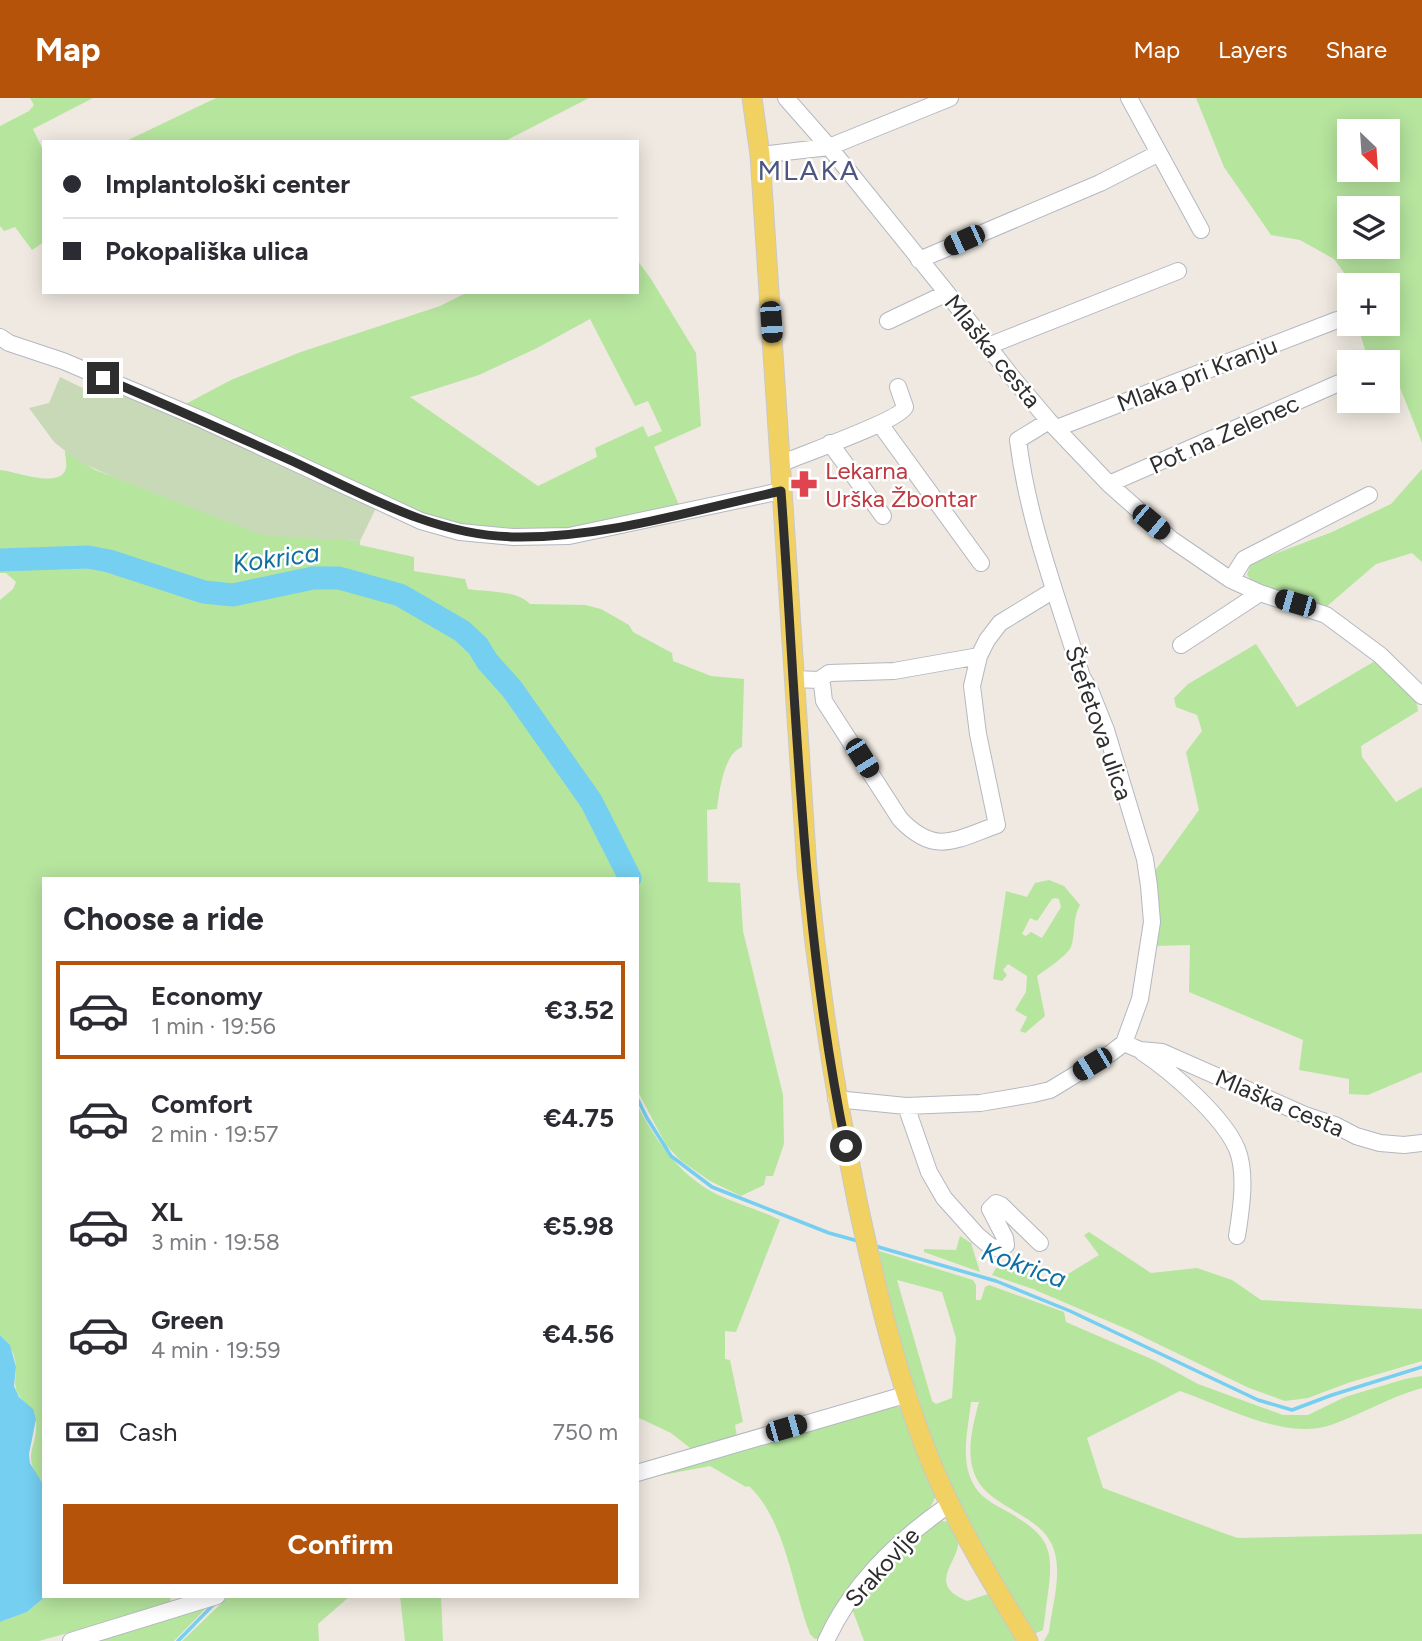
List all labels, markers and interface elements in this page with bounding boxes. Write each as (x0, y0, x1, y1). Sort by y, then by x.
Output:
text: Map (35, 30, 101, 69)
text: Map (1133, 35, 1180, 64)
text: Layers (1218, 35, 1287, 64)
text: Share (1325, 35, 1387, 64)
north arrow (1337, 119, 1400, 182)
map controls (1337, 119, 1400, 413)
district label: MLAKA (757, 153, 861, 187)
text: Implantološki center (105, 168, 350, 200)
button: layers (1337, 196, 1400, 259)
car (941, 222, 988, 258)
text: Pokopališka ulica (105, 235, 309, 267)
button: + (1337, 273, 1400, 336)
street label: Mlaška cesta (939, 289, 1047, 413)
car (760, 300, 783, 344)
street label: Mlaka pri Kranju (1113, 330, 1281, 418)
button: − (1337, 350, 1400, 413)
route end (87, 362, 119, 394)
street label: Pot na Zelenec (1145, 388, 1303, 480)
place label: Lekarna Urška Žbontar (825, 456, 977, 513)
pharmacy icon: Lekarna Urška Žbontar (789, 469, 819, 499)
car (1129, 500, 1174, 544)
water label: Kokrica (230, 536, 322, 580)
car (1272, 587, 1319, 619)
street label: Štefetova ulica (1059, 642, 1139, 804)
car (842, 735, 883, 781)
text: Choose a ride (63, 900, 264, 938)
icon: car (67, 979, 130, 1042)
text: Economy (151, 980, 263, 1012)
text: €3.52 (545, 994, 614, 1026)
text: 1 min · 19:56 (151, 1012, 276, 1040)
car (1069, 1044, 1116, 1084)
street label: Mlaška cesta (1211, 1063, 1349, 1143)
icon: car (67, 1087, 130, 1150)
text: Comfort (151, 1088, 253, 1120)
text: €4.75 (543, 1102, 614, 1134)
text: 2 min · 19:57 (151, 1120, 278, 1148)
route start (830, 1130, 862, 1162)
icon: car (67, 1195, 130, 1258)
text: XL (151, 1196, 183, 1228)
text: €5.98 (543, 1210, 614, 1242)
text: 3 min · 19:58 (151, 1228, 280, 1256)
water label: Kokrica (977, 1235, 1071, 1295)
icon: car (67, 1303, 130, 1366)
text: Green (151, 1304, 224, 1336)
text: €4.56 (543, 1318, 614, 1350)
text: 4 min · 19:59 (151, 1336, 281, 1364)
car (763, 1412, 810, 1444)
icon: cash (63, 1413, 101, 1451)
text: Cash (119, 1416, 178, 1448)
text: 750 m (552, 1418, 618, 1446)
button: Confirm (63, 1504, 618, 1584)
street label: Srakovlje (839, 1521, 925, 1613)

